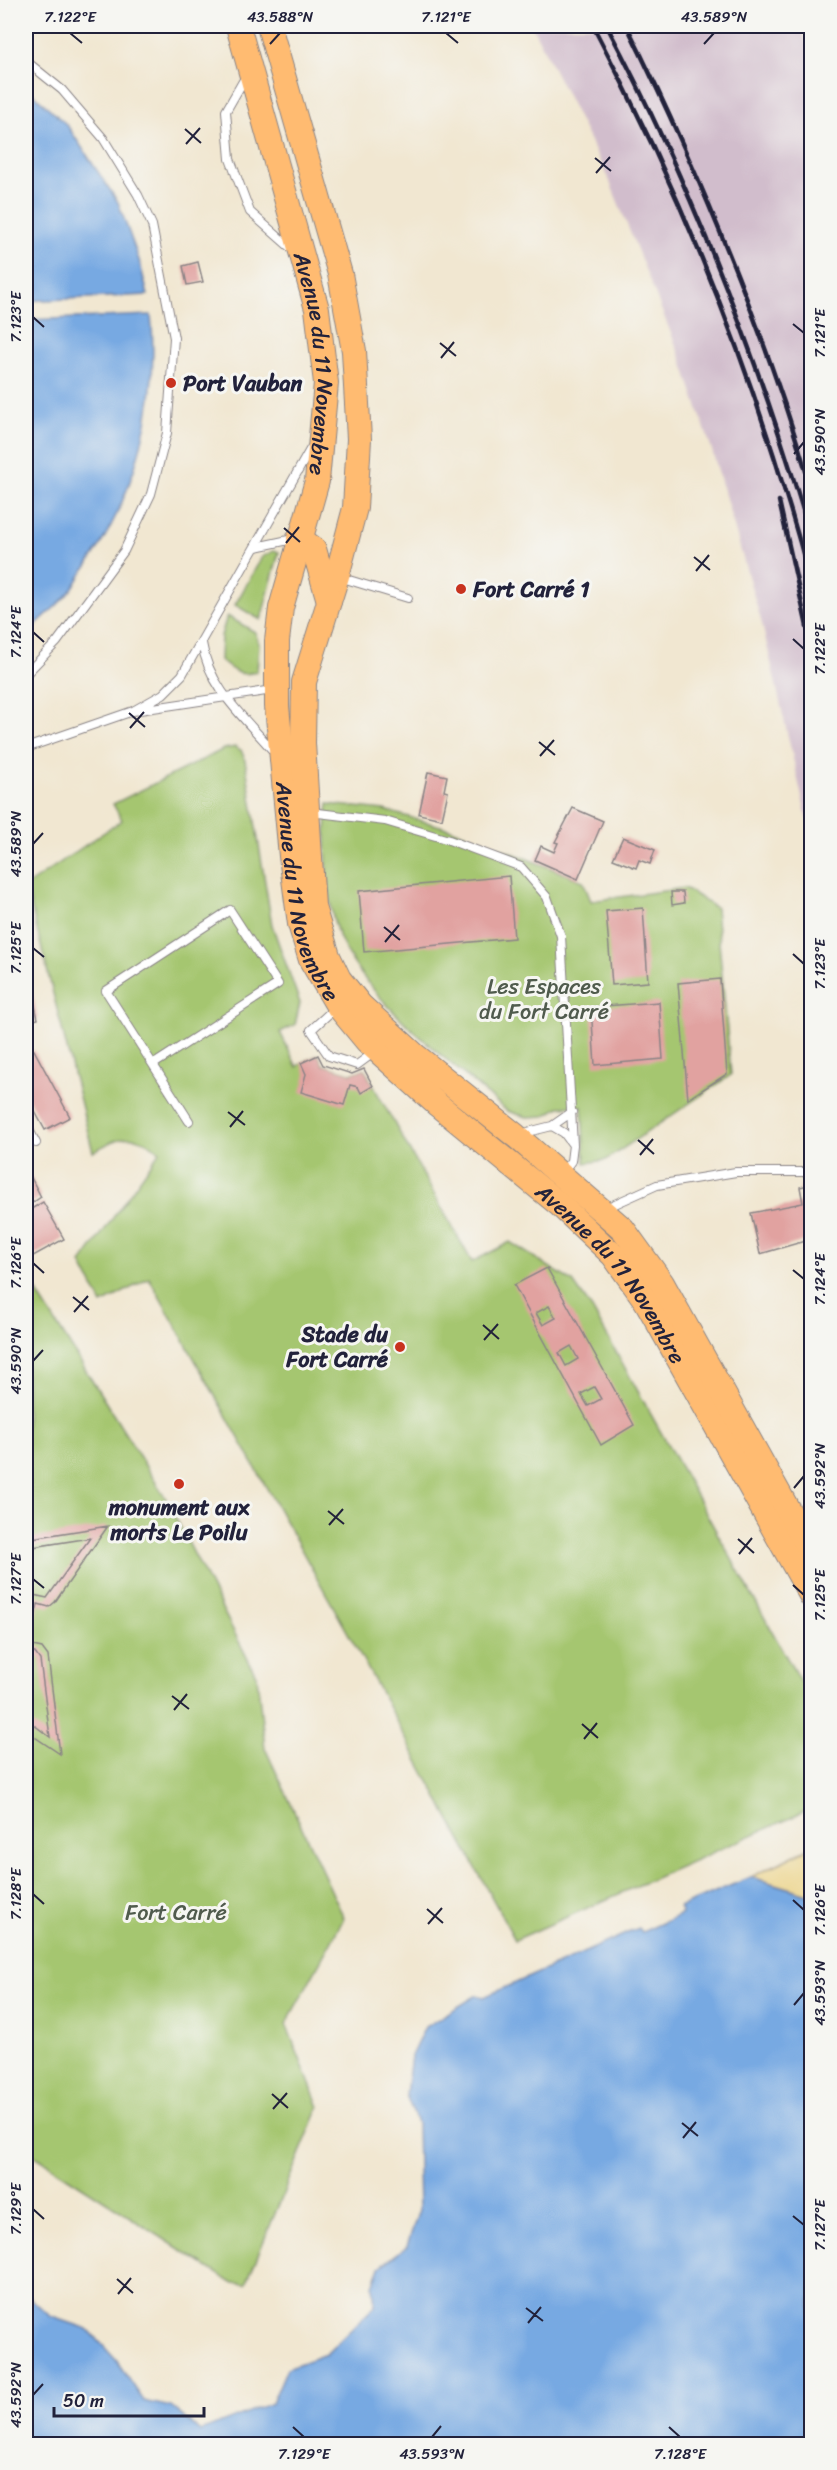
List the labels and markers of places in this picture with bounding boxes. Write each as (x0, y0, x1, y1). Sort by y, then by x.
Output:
place label: Port Vauban (183, 364, 303, 403)
marker: Port Vauban (164, 376, 178, 390)
place label: Fort Carré 1 (472, 570, 590, 609)
marker: Fort Carré 1 (454, 582, 468, 596)
place label: Stade du Fort Carré (285, 1315, 389, 1379)
marker: Stade du Fort Carré (393, 1340, 407, 1354)
marker: monument aux morts Le Poilu (172, 1477, 186, 1491)
place label: monument aux morts Le Poilu (108, 1488, 250, 1552)

